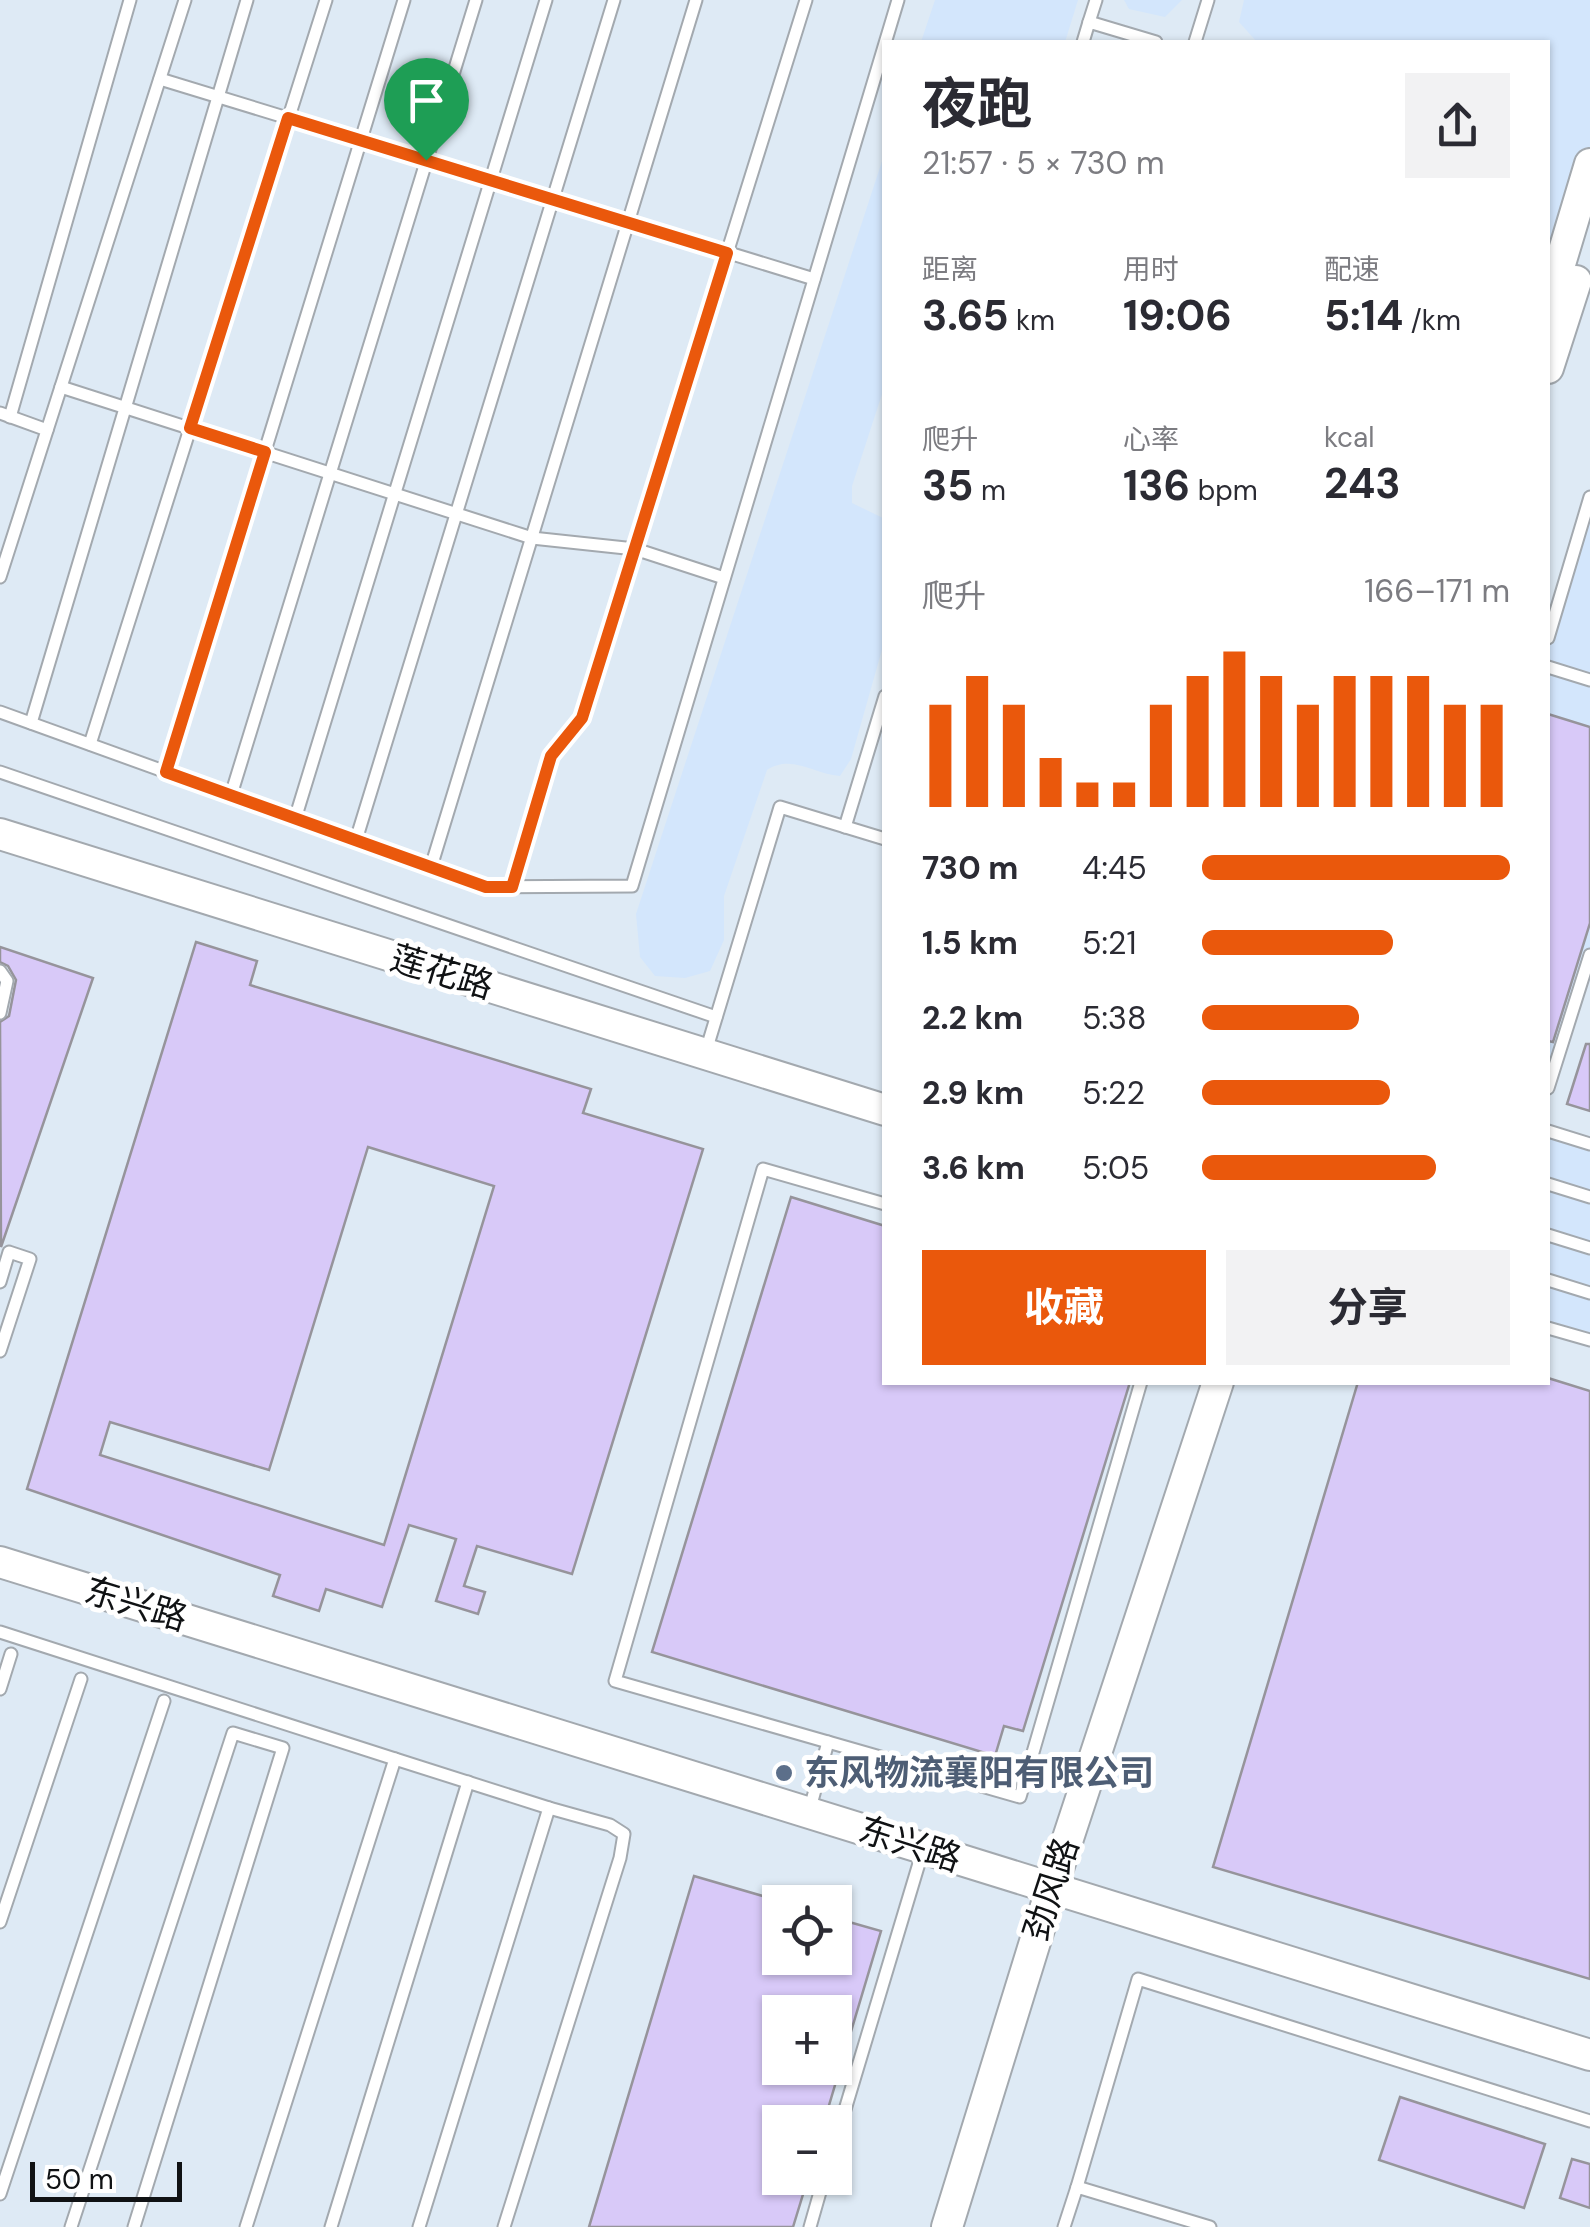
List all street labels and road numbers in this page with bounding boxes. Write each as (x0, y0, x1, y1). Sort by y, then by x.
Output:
street label: 莲花路 (385, 935, 499, 1009)
street label: 东兴路 (79, 1567, 193, 1641)
street label: 东兴路 (853, 1806, 967, 1882)
street label: 劲风路 (1013, 1832, 1089, 1946)

